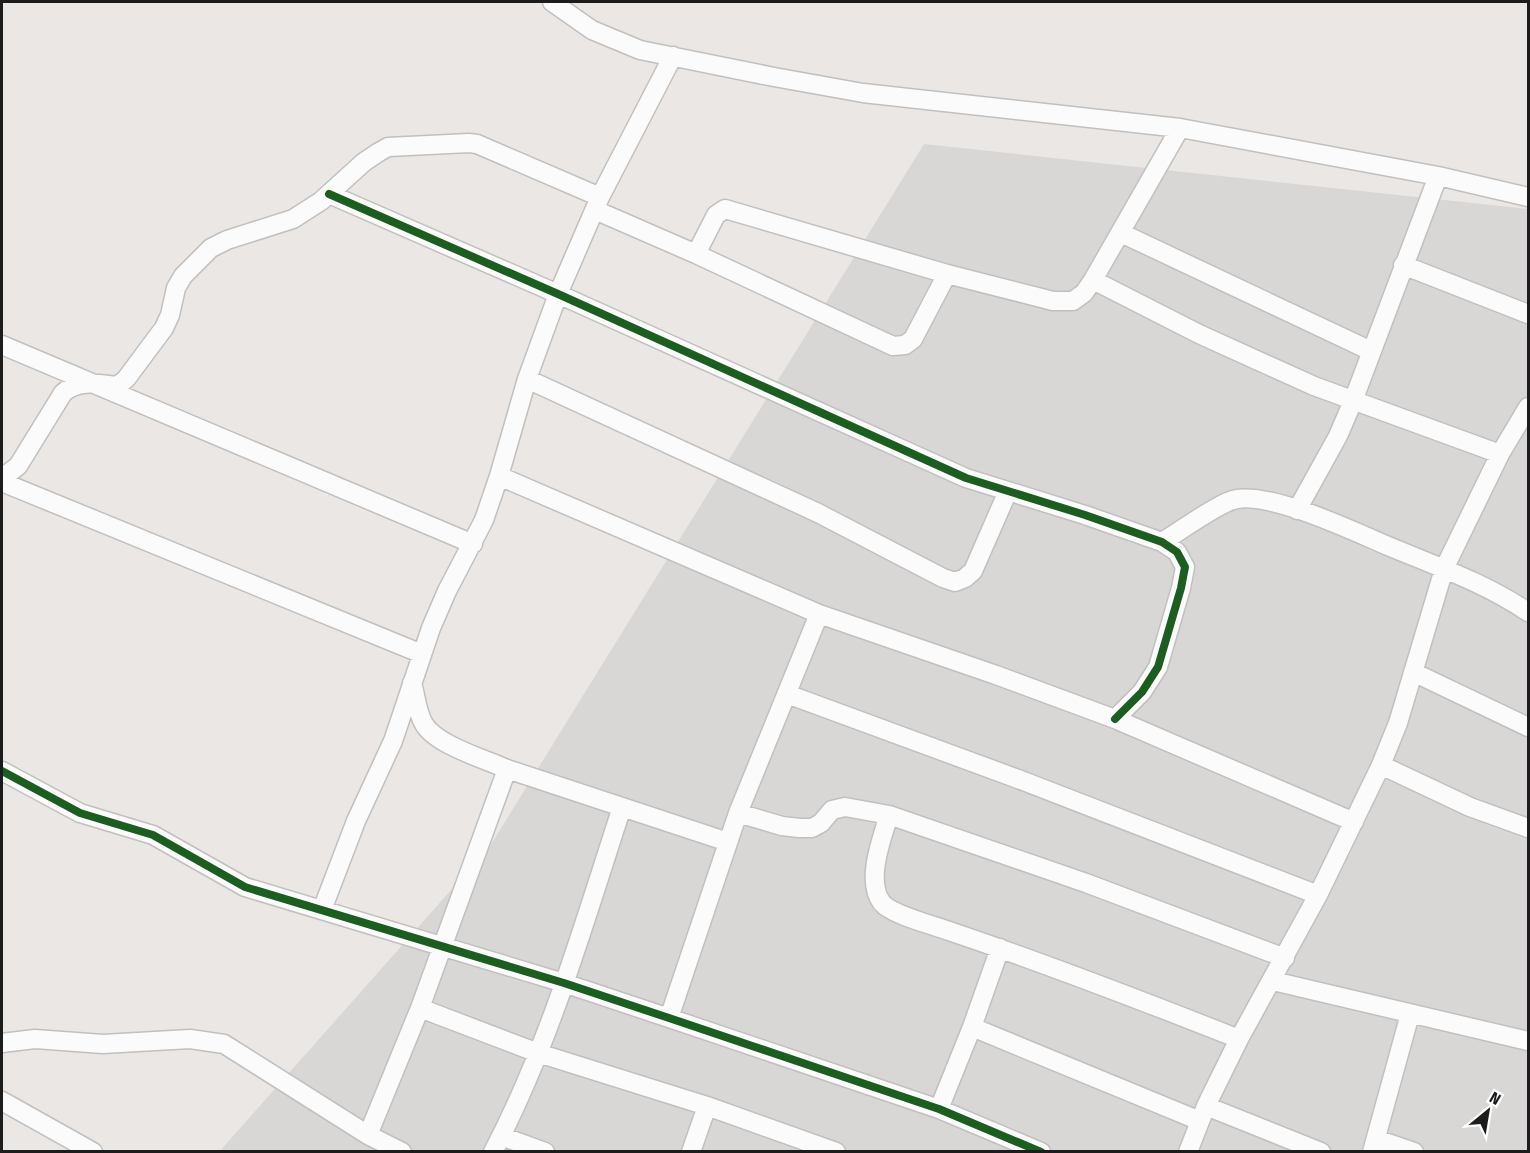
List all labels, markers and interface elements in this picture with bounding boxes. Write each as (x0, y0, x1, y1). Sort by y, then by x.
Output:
north arrow (1458, 1081, 1518, 1141)
text: N (1486, 1088, 1504, 1109)

